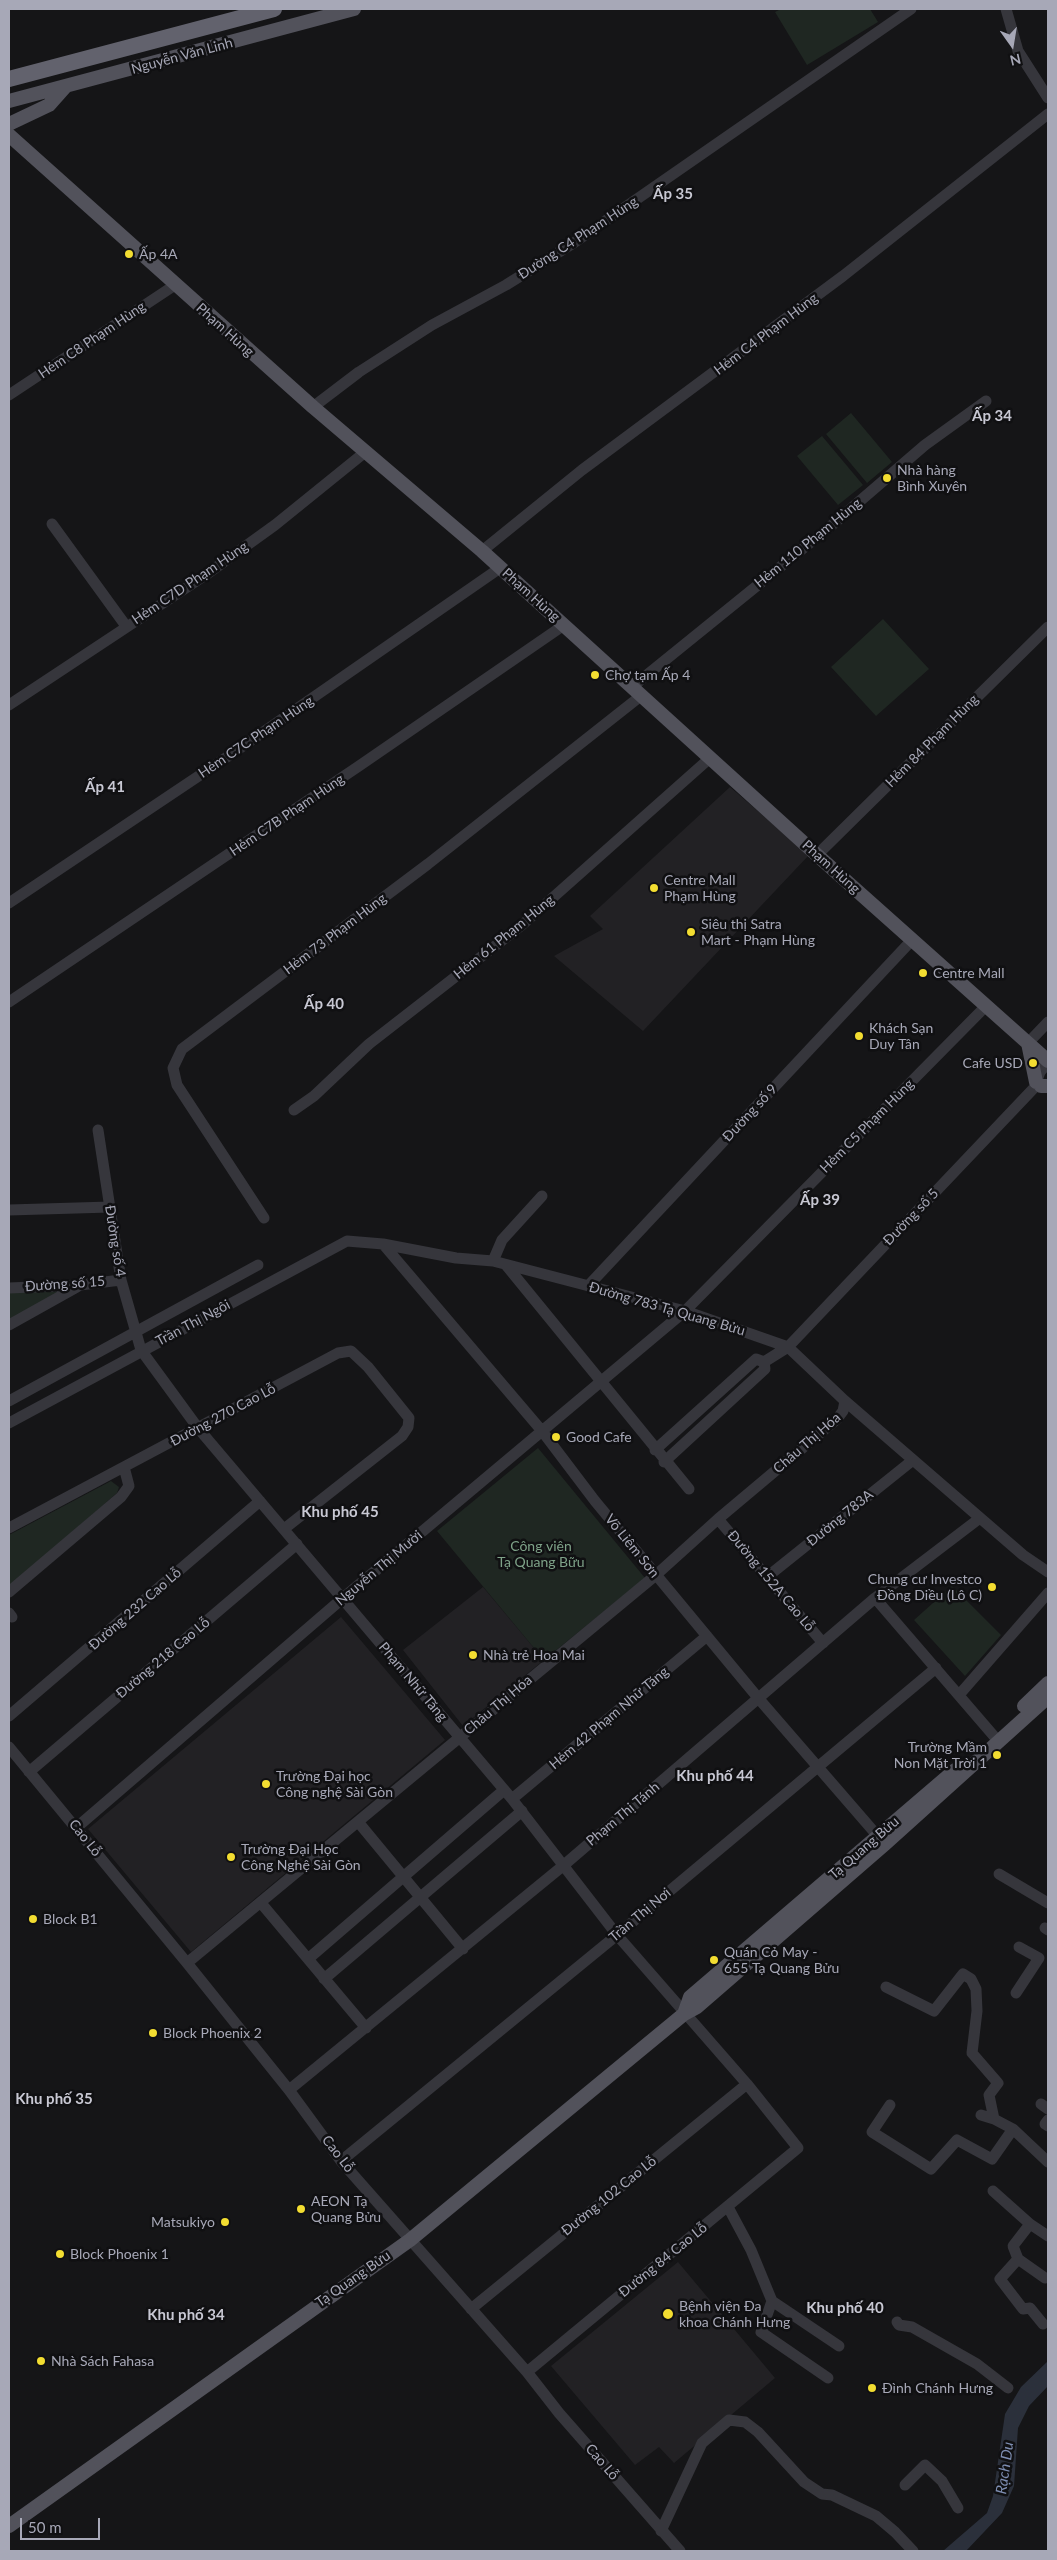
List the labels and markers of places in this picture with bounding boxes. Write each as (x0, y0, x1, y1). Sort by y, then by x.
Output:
place label: Ấp 4A (139, 246, 177, 262)
marker: Ấp 4A (123, 248, 135, 260)
place label: Nhà hàng Bình Xuyên (897, 462, 967, 494)
marker: Nhà hàng Bình Xuyên (881, 472, 893, 484)
place label: Chợ tạm Ấp 4 (605, 667, 690, 683)
marker: Chợ tạm Ấp 4 (589, 669, 601, 681)
place label: Centre Mall Phạm Hùng (664, 872, 736, 904)
marker: Centre Mall Phạm Hùng (648, 882, 660, 894)
place label: Siêu thị Satra Mart - Phạm Hùng (701, 916, 815, 949)
marker: Siêu thị Satra Mart - Phạm Hùng (685, 926, 697, 938)
place label: Centre Mall (933, 965, 1004, 981)
marker: Centre Mall (917, 967, 929, 979)
place label: Khách Sạn Duy Tân (869, 1020, 933, 1052)
marker: Khách Sạn Duy Tân (853, 1030, 865, 1042)
place label: Cafe USD (963, 1055, 1023, 1071)
marker: Cafe USD (1027, 1057, 1039, 1069)
place label: Good Cafe (566, 1429, 632, 1445)
marker: Good Cafe (550, 1431, 562, 1443)
place label: Chung cư Investco Đồng Diều (Lô C) (868, 1571, 982, 1604)
marker: Chung cư Investco Đồng Diều (Lô C) (986, 1581, 998, 1593)
place label: Nhà trẻ Hoa Mai (483, 1647, 585, 1663)
marker: Nhà trẻ Hoa Mai (467, 1649, 479, 1661)
place label: Trường Mầm Non Mặt Trời 1 (894, 1739, 987, 1771)
marker: Trường Mầm Non Mặt Trời 1 (991, 1749, 1003, 1761)
place label: Trường Đại học Công nghệ Sài Gòn (276, 1768, 393, 1800)
marker: Trường Đại học Công nghệ Sài Gòn (260, 1778, 272, 1790)
place label: Trường Đại Học Công Nghệ Sài Gòn (241, 1841, 361, 1874)
marker: Trường Đại Học Công Nghệ Sài Gòn (225, 1851, 237, 1863)
place label: Block B1 (43, 1911, 98, 1927)
marker: Block B1 (27, 1913, 39, 1925)
place label: Quán Cỏ May - 655 Tạ Quang Bửu (724, 1944, 839, 1976)
marker: Quán Cỏ May - 655 Tạ Quang Bửu (708, 1954, 720, 1966)
place label: Block Phoenix 2 (163, 2025, 262, 2041)
marker: Block Phoenix 2 (147, 2027, 159, 2039)
place label: AEON Tạ Quang Bửu (311, 2193, 381, 2226)
marker: AEON Tạ Quang Bửu (295, 2203, 307, 2215)
place label: Matsukiyo (151, 2214, 215, 2230)
marker: Matsukiyo (219, 2216, 231, 2228)
place label: Block Phoenix 1 (70, 2246, 169, 2262)
marker: Block Phoenix 1 (54, 2248, 66, 2260)
place label: Bệnh viện Đa khoa Chánh Hưng (679, 2298, 790, 2330)
marker: Bệnh viện Đa khoa Chánh Hưng (661, 2307, 675, 2321)
place label: Nhà Sách Fahasa (51, 2353, 154, 2369)
marker: Nhà Sách Fahasa (35, 2355, 47, 2367)
place label: Đình Chánh Hưng (882, 2380, 993, 2396)
marker: Đình Chánh Hưng (866, 2382, 878, 2394)

